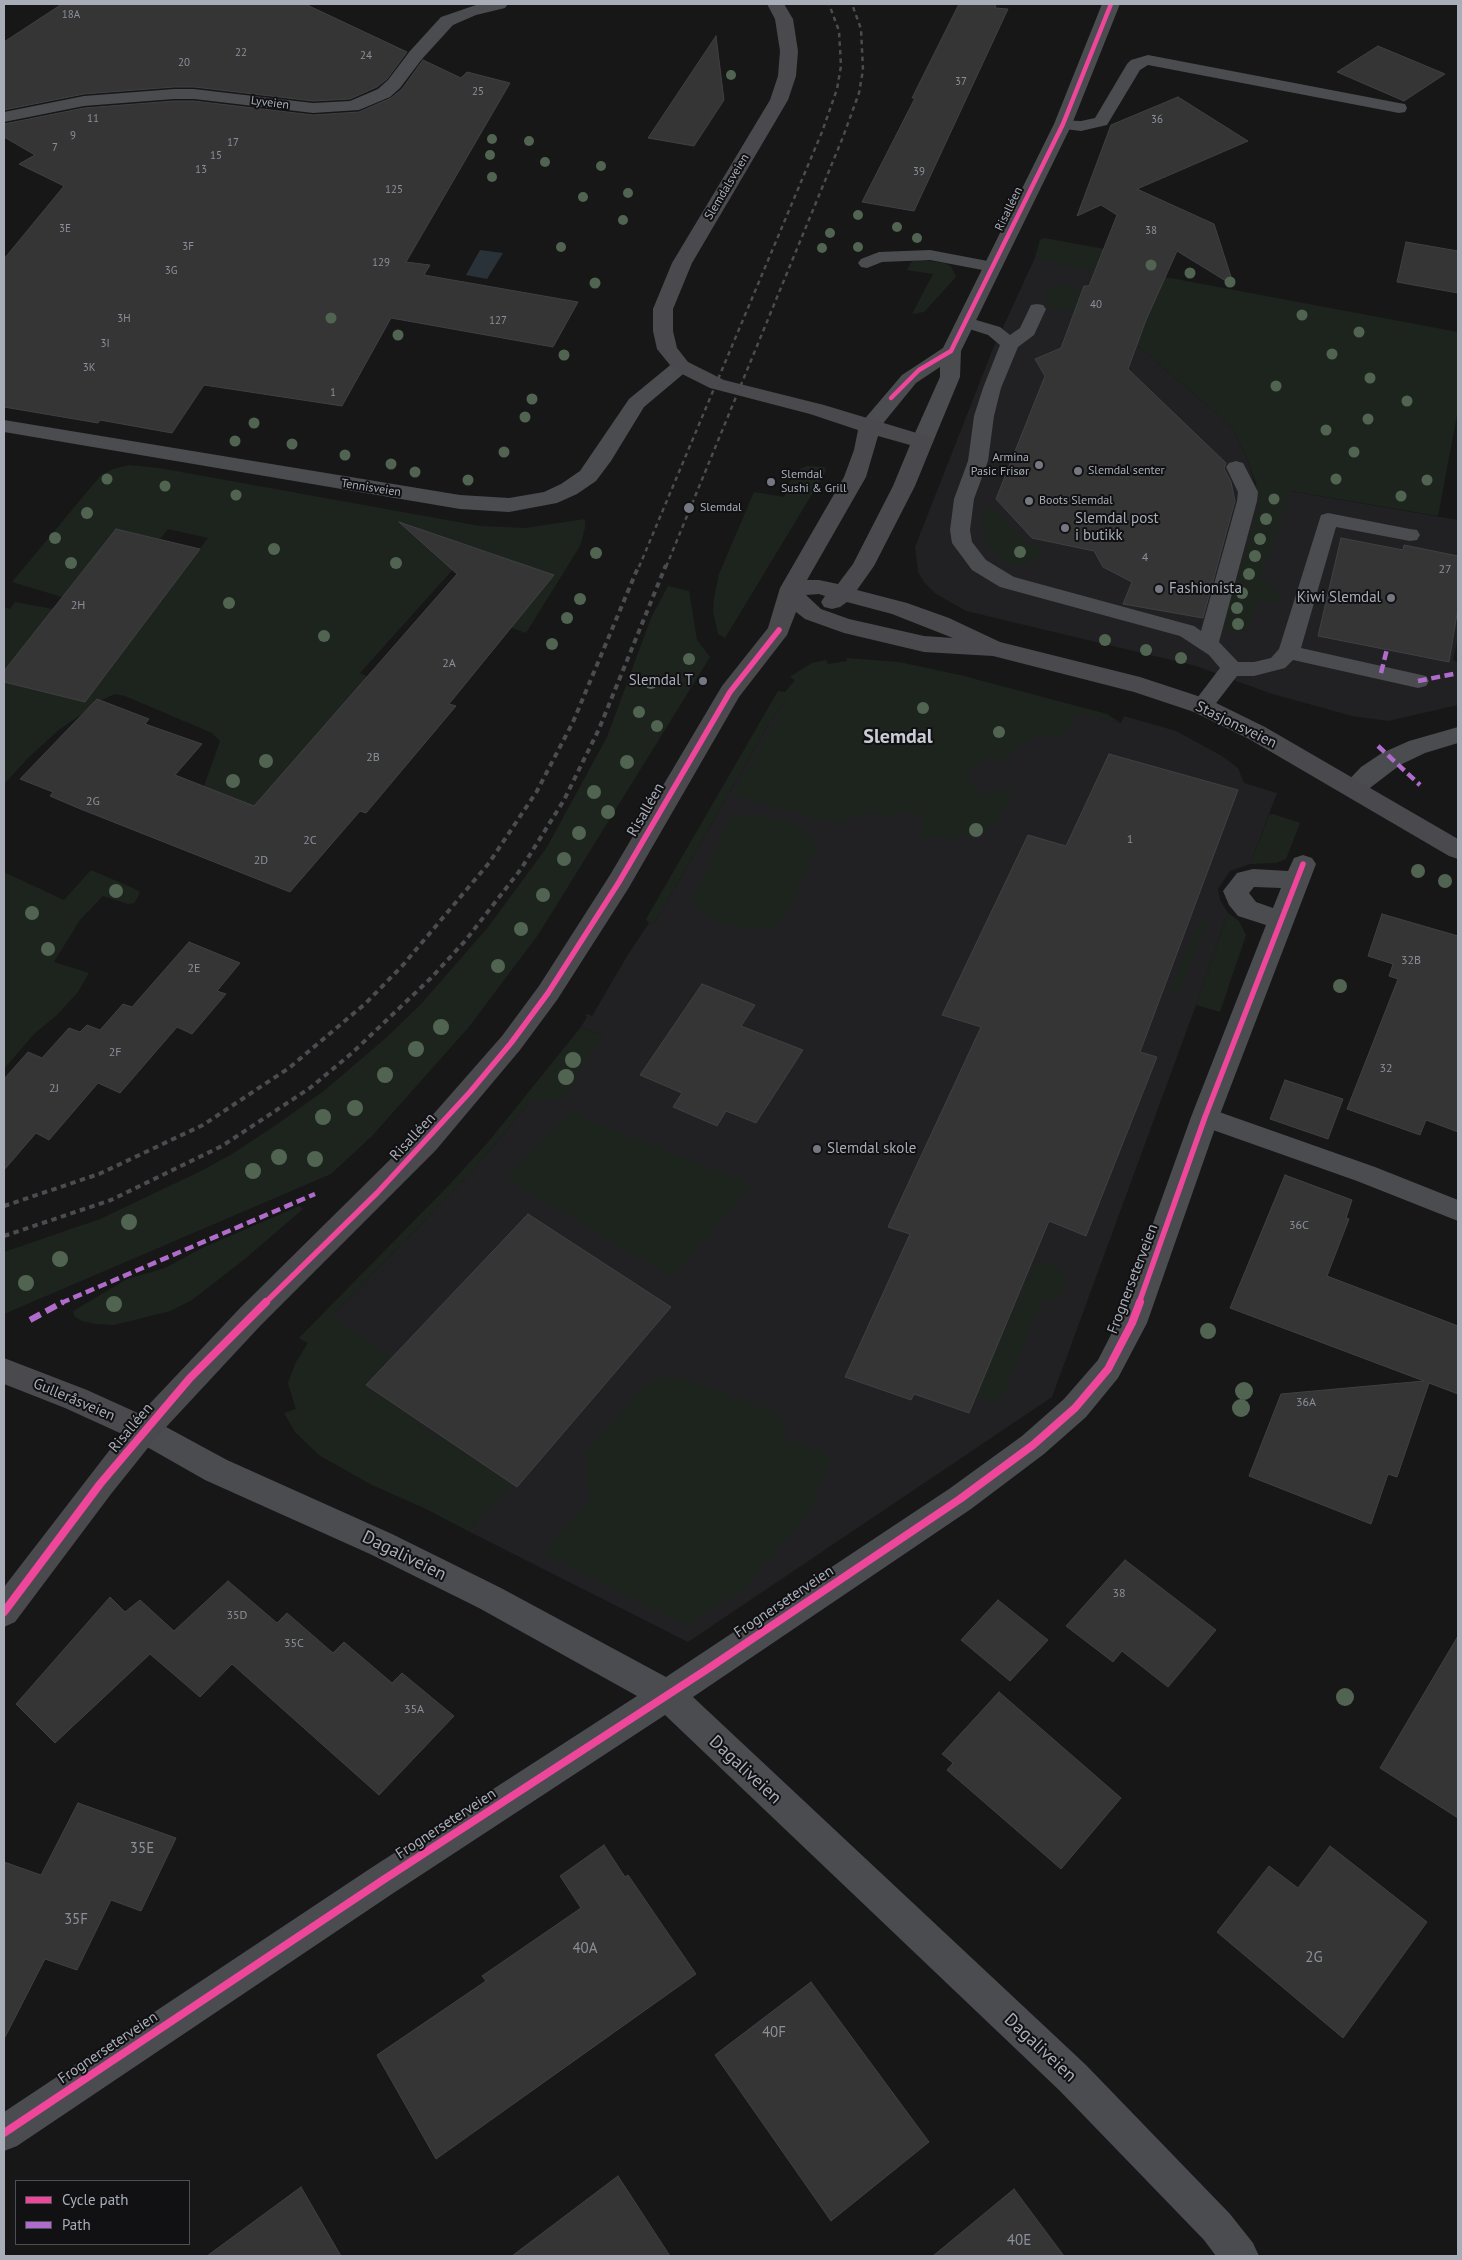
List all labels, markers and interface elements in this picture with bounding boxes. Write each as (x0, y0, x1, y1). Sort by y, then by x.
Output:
house number: 18A (62, 8, 80, 22)
house number: 22 (235, 46, 247, 60)
house number: 24 (360, 49, 372, 63)
house number: 20 (178, 56, 190, 70)
house number: 37 (955, 75, 967, 89)
house number: 25 (472, 85, 484, 99)
street label: Lyveien (250, 94, 290, 112)
house number: 11 (87, 112, 99, 126)
house number: 36 (1151, 113, 1163, 127)
house number: 9 (70, 129, 76, 143)
house number: 17 (227, 136, 239, 150)
house number: 7 (52, 141, 58, 155)
house number: 15 (210, 149, 222, 163)
street label: Slemdalsveien (702, 151, 752, 223)
house number: 13 (195, 163, 207, 177)
house number: 39 (913, 165, 925, 179)
house number: 125 (385, 183, 403, 197)
street label: Risalléen (992, 185, 1026, 233)
house number: 3E (59, 222, 71, 236)
house number: 38 (1145, 224, 1157, 238)
house number: 3F (182, 240, 194, 254)
house number: 129 (372, 256, 390, 270)
house number: 3G (165, 264, 177, 278)
house number: 40 (1090, 298, 1102, 312)
house number: 3H (117, 312, 131, 326)
house number: 127 (489, 314, 507, 328)
house number: 3I (100, 337, 110, 351)
house number: 3K (83, 361, 95, 375)
house number: 1 (330, 386, 336, 400)
place label: Armina Pasic Frisør (971, 451, 1029, 479)
marker: Armina Pasic Frisør (1033, 459, 1045, 471)
place label: Slemdal senter (1088, 464, 1165, 478)
marker: Slemdal senter (1072, 465, 1084, 477)
place label: Slemdal Sushi & Grill (781, 468, 846, 496)
street label: Tennisveien (340, 476, 402, 500)
marker: Slemdal Sushi & Grill (765, 476, 777, 488)
place label: Boots Slemdal (1039, 494, 1113, 508)
marker: Boots Slemdal (1023, 495, 1035, 507)
marker: Slemdal (682, 501, 696, 515)
place label: Slemdal (700, 501, 742, 515)
place label: Slemdal post i butikk (1075, 510, 1159, 545)
marker: Slemdal post i butikk (1059, 522, 1071, 534)
house number: 4 (1142, 551, 1148, 565)
house number: 27 (1438, 563, 1452, 577)
place label: Fashionista (1169, 580, 1242, 598)
marker: Fashionista (1153, 583, 1165, 595)
place label: Kiwi Slemdal (1297, 589, 1381, 607)
marker: Kiwi Slemdal (1385, 592, 1397, 604)
house number: 2H (71, 599, 85, 613)
house number: 2A (442, 657, 456, 671)
place label: Slemdal T (629, 672, 693, 690)
marker: Slemdal T (697, 675, 709, 687)
street label: Stasjonsveien (1193, 698, 1279, 752)
district label: Slemdal (863, 725, 933, 749)
house number: 2B (366, 751, 380, 765)
street label: Risalléen (624, 780, 668, 840)
house number: 2G (86, 795, 100, 809)
house number: 1 (1127, 833, 1133, 847)
house number: 2C (303, 834, 317, 848)
house number: 2D (254, 854, 268, 868)
house number: 32B (1401, 954, 1421, 968)
house number: 2E (188, 962, 200, 976)
house number: 2F (109, 1046, 121, 1060)
house number: 32 (1379, 1062, 1393, 1076)
house number: 2J (49, 1082, 59, 1096)
street label: Risalléen (386, 1109, 440, 1165)
place label: Slemdal skole (827, 1140, 916, 1158)
marker: Slemdal skole (811, 1143, 823, 1155)
house number: 36C (1289, 1219, 1309, 1233)
street label: Frognerseterveien (1104, 1222, 1162, 1336)
street label: Gulleråsveien (30, 1375, 118, 1425)
house number: 36A (1296, 1396, 1316, 1410)
street label: Risalléen (105, 1400, 157, 1456)
street label: Dagaliveien (358, 1526, 450, 1586)
street label: Frognerseterveien (731, 1562, 837, 1642)
house number: 38 (1112, 1587, 1126, 1601)
house number: 35D (227, 1609, 247, 1623)
house number: 35C (284, 1637, 304, 1651)
house number: 35A (404, 1703, 424, 1717)
street label: Dagaliveien (704, 1731, 786, 1809)
street label: Frognerseterveien (392, 1785, 500, 1863)
house number: 35E (130, 1840, 154, 1858)
house number: 35F (64, 1911, 88, 1929)
house number: 40A (572, 1940, 598, 1958)
house number: 2G (1305, 1949, 1323, 1967)
street label: Frognerseterveien (55, 2008, 161, 2088)
street label: Dagaliveien (999, 2009, 1081, 2087)
house number: 40F (762, 2024, 786, 2042)
legend (15, 2180, 190, 2245)
text: Cycle path (62, 2190, 128, 2209)
text: Path (62, 2215, 91, 2234)
house number: 40E (1007, 2232, 1031, 2250)

